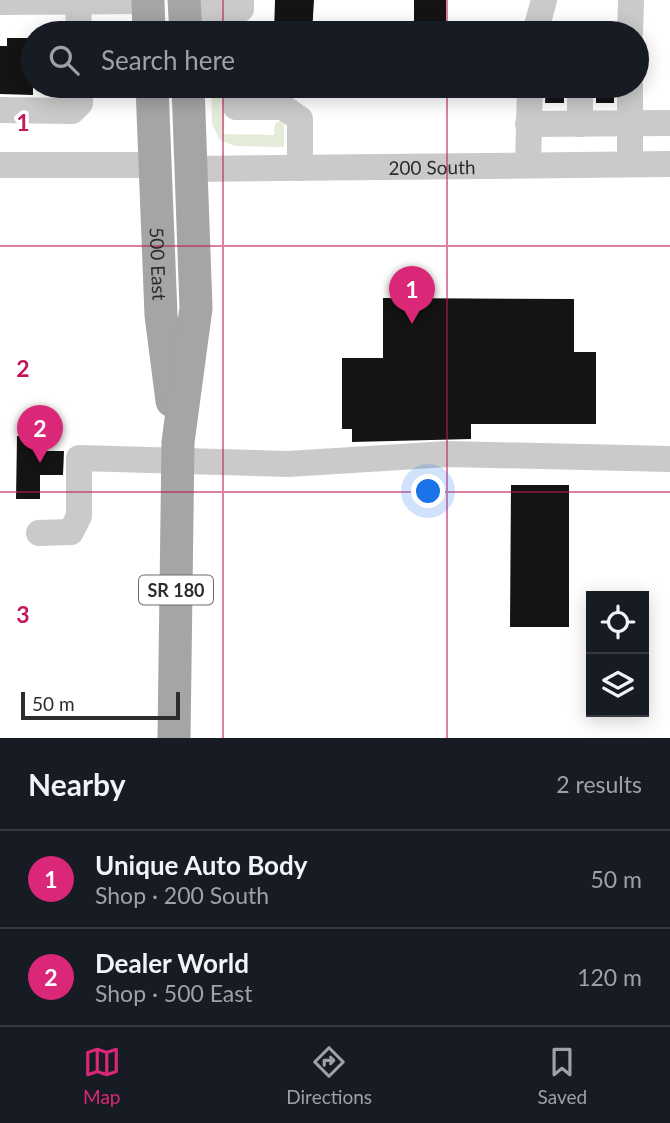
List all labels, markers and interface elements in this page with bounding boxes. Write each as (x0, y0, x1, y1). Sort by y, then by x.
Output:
search box (21, 21, 649, 98)
icon: search (45, 41, 83, 79)
text: Search here (101, 44, 235, 76)
text: 1 (16, 108, 30, 136)
street label: 200 South (388, 155, 476, 178)
street label: 500 East (146, 227, 172, 301)
pin: 1 (389, 266, 435, 324)
text: 2 (16, 354, 30, 382)
pin: 2 (17, 405, 63, 463)
your location (411, 474, 445, 508)
road number: SR 180 (139, 576, 213, 604)
map controls (586, 591, 649, 717)
button: locate (586, 591, 649, 654)
text: 3 (16, 600, 30, 628)
button: layers (586, 654, 649, 717)
scale bar (21, 689, 180, 721)
text: 50 m (32, 692, 75, 715)
text: Nearby (28, 766, 126, 802)
text: 2 results (556, 770, 642, 798)
text: Unique Auto Body (95, 849, 308, 881)
text: 1 (44, 865, 58, 893)
text: 50 m (591, 865, 642, 893)
text: Shop · 200 South (95, 881, 269, 909)
text: Dealer World (95, 947, 249, 979)
text: 2 (44, 963, 58, 991)
text: 120 m (577, 963, 642, 991)
text: Shop · 500 East (95, 979, 253, 1007)
tab: Map (83, 1043, 121, 1108)
tab: Directions (286, 1043, 372, 1108)
tab: Saved (538, 1043, 587, 1108)

